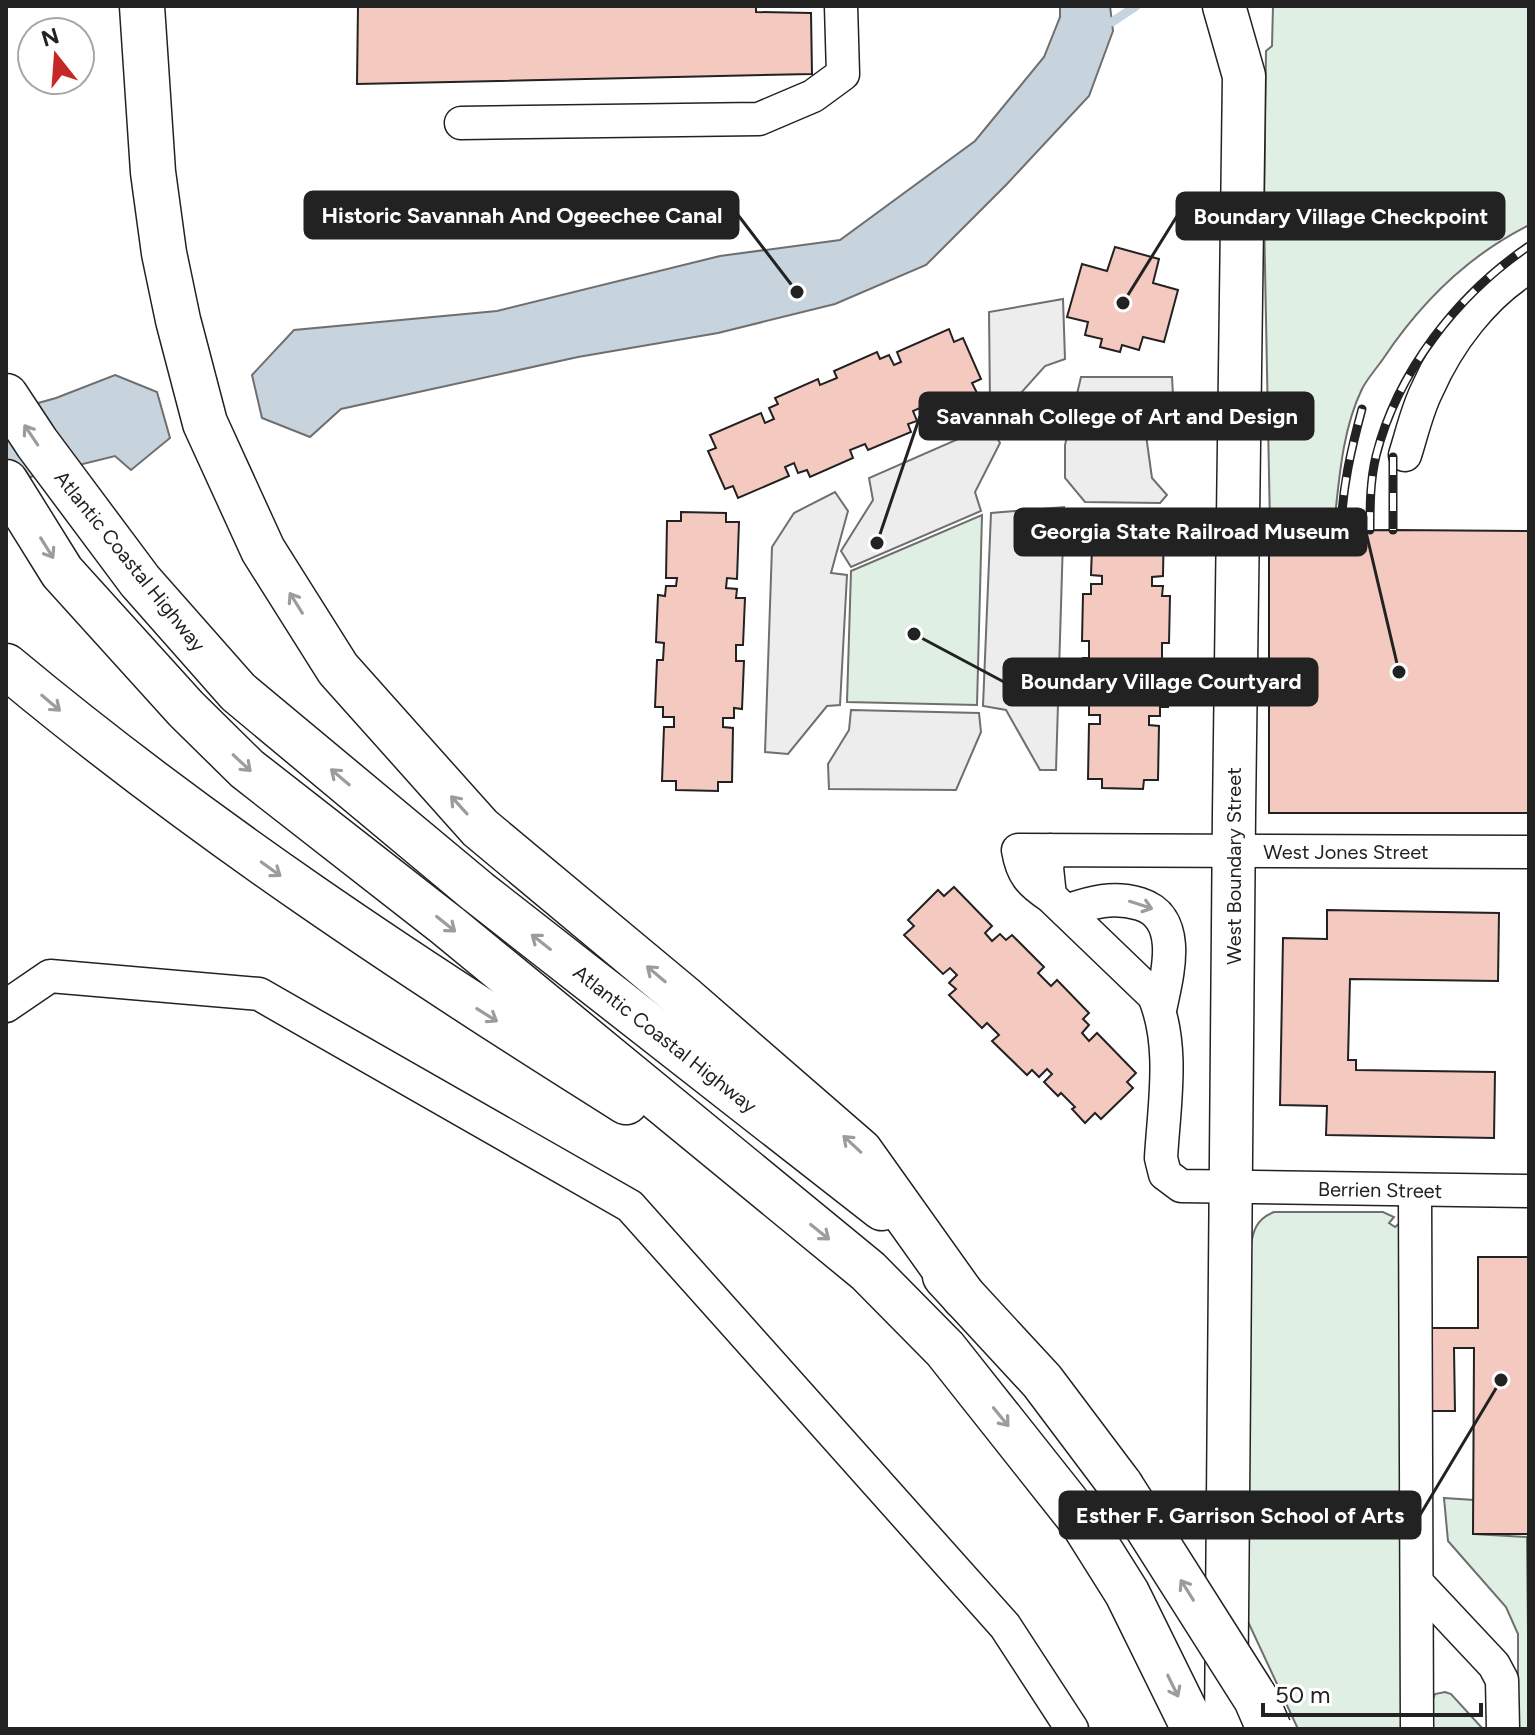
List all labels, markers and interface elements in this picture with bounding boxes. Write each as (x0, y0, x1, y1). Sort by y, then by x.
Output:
north arrow (16, 16, 96, 96)
text: N (38, 22, 62, 53)
callout: Historic Savannah And Ogeechee Canal (305, 192, 738, 238)
callout: Boundary Village Checkpoint (1177, 193, 1504, 239)
text: Historic Savannah And Ogeechee Canal (321, 202, 723, 229)
text: Boundary Village Checkpoint (1194, 203, 1489, 230)
callout: Savannah College of Art and Design (920, 393, 1313, 439)
text: Savannah College of Art and Design (936, 403, 1298, 430)
one-way arrow (23, 424, 40, 446)
street label: Atlantic Coastal Highway (50, 466, 211, 657)
callout: Georgia State Railroad Museum (1015, 509, 1366, 555)
text: Georgia State Railroad Museum (1030, 518, 1350, 545)
one-way arrow (40, 536, 56, 559)
one-way arrow (288, 592, 305, 614)
callout: Boundary Village Courtyard (1004, 659, 1317, 705)
text: Boundary Village Courtyard (1020, 668, 1302, 695)
one-way arrow (40, 694, 61, 712)
one-way arrow (232, 754, 252, 773)
street label: West Boundary Street (1222, 767, 1246, 965)
one-way arrow (330, 768, 351, 786)
one-way arrow (450, 795, 468, 815)
street label: West Jones Street (1263, 840, 1429, 864)
one-way arrow (260, 861, 282, 878)
one-way arrow (1128, 899, 1153, 913)
one-way arrow (435, 916, 456, 933)
one-way arrow (531, 933, 552, 950)
street label: Atlantic Coastal Highway (569, 960, 762, 1118)
one-way arrow (646, 965, 666, 983)
one-way arrow (475, 1007, 498, 1023)
one-way arrow (842, 1135, 862, 1154)
street label: Berrien Street (1318, 1177, 1442, 1203)
one-way arrow (809, 1223, 830, 1240)
one-way arrow (992, 1406, 1010, 1427)
callout: Esther F. Garrison School of Arts (1060, 1492, 1420, 1538)
text: Esther F. Garrison School of Arts (1076, 1502, 1404, 1529)
one-way arrow (1178, 1579, 1194, 1602)
scale bar (1263, 1667, 1481, 1717)
one-way arrow (1166, 1674, 1181, 1697)
text: 50 m (1275, 1680, 1331, 1709)

